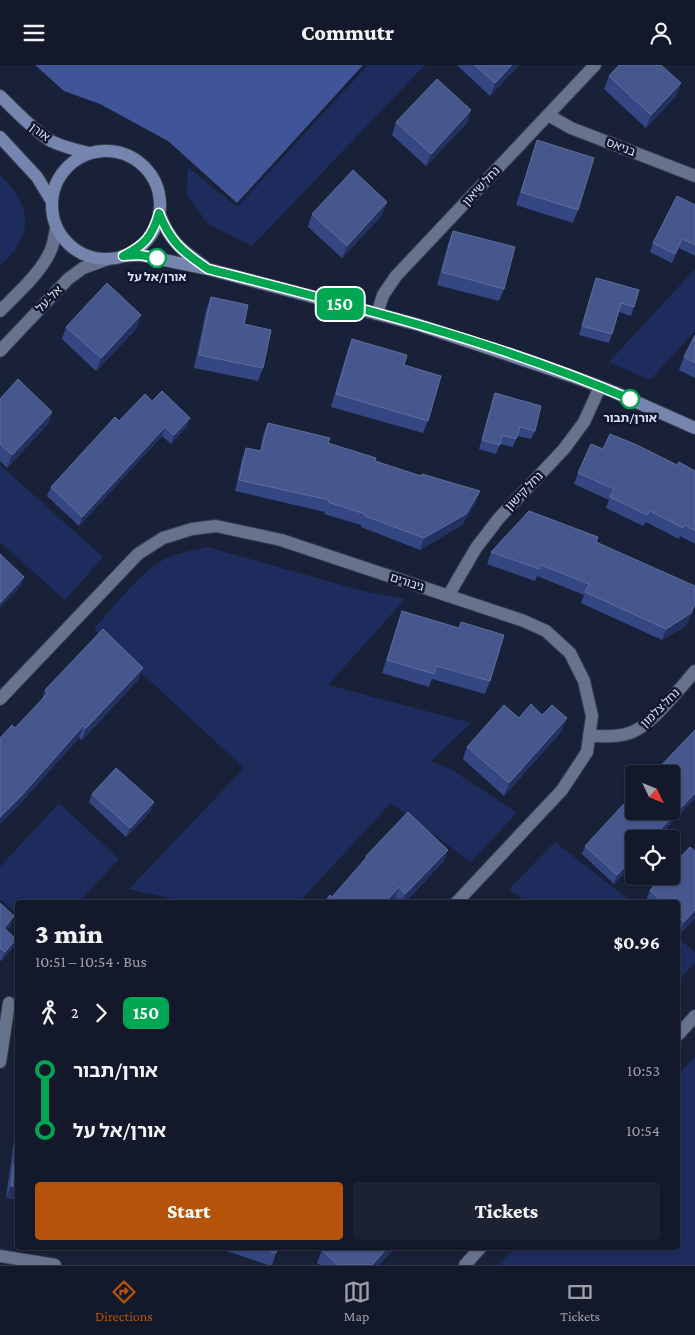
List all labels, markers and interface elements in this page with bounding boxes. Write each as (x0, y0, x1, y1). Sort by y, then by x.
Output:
icon: menu (20, 19, 48, 47)
icon: person (647, 19, 675, 47)
text: Commutr (301, 20, 394, 45)
street label: אורן (27, 120, 53, 144)
street label: בניאס (604, 135, 638, 159)
street label: נחל שיאון (459, 164, 503, 208)
marker: אורן/אל על (147, 248, 167, 268)
place label: אורן/אל על (128, 270, 186, 284)
street label: אל-על (33, 283, 65, 315)
line badge: 150 (311, 288, 369, 320)
text: 150 (327, 294, 353, 314)
marker: אורן/תבור (620, 389, 640, 409)
place label: אורן/תבור (603, 411, 657, 425)
street label: נחל קישון (502, 469, 546, 513)
street label: גיבורים (388, 570, 426, 594)
street label: נחל צלמון (638, 686, 682, 730)
north arrow (625, 765, 680, 820)
map controls (625, 765, 680, 885)
button: locate (625, 830, 680, 885)
text: 3 min (35, 918, 103, 949)
text: $0.96 (614, 932, 660, 953)
text: 10:51 – 10:54 · Bus (35, 953, 147, 970)
icon: walk (35, 999, 63, 1027)
icon: forward (87, 999, 115, 1027)
text: 150 (133, 1003, 159, 1023)
text: 2 (71, 1004, 79, 1021)
text: אורן/תבור (73, 1060, 158, 1081)
text: 10:53 (627, 1062, 660, 1079)
text: אורן/אל על (73, 1120, 166, 1141)
text: 10:54 (626, 1122, 660, 1139)
button: Start (35, 1182, 343, 1240)
button: Tickets (353, 1182, 660, 1240)
tab: Directions (95, 1278, 153, 1324)
tab: Map (343, 1278, 371, 1324)
tab: Tickets (560, 1278, 600, 1324)

